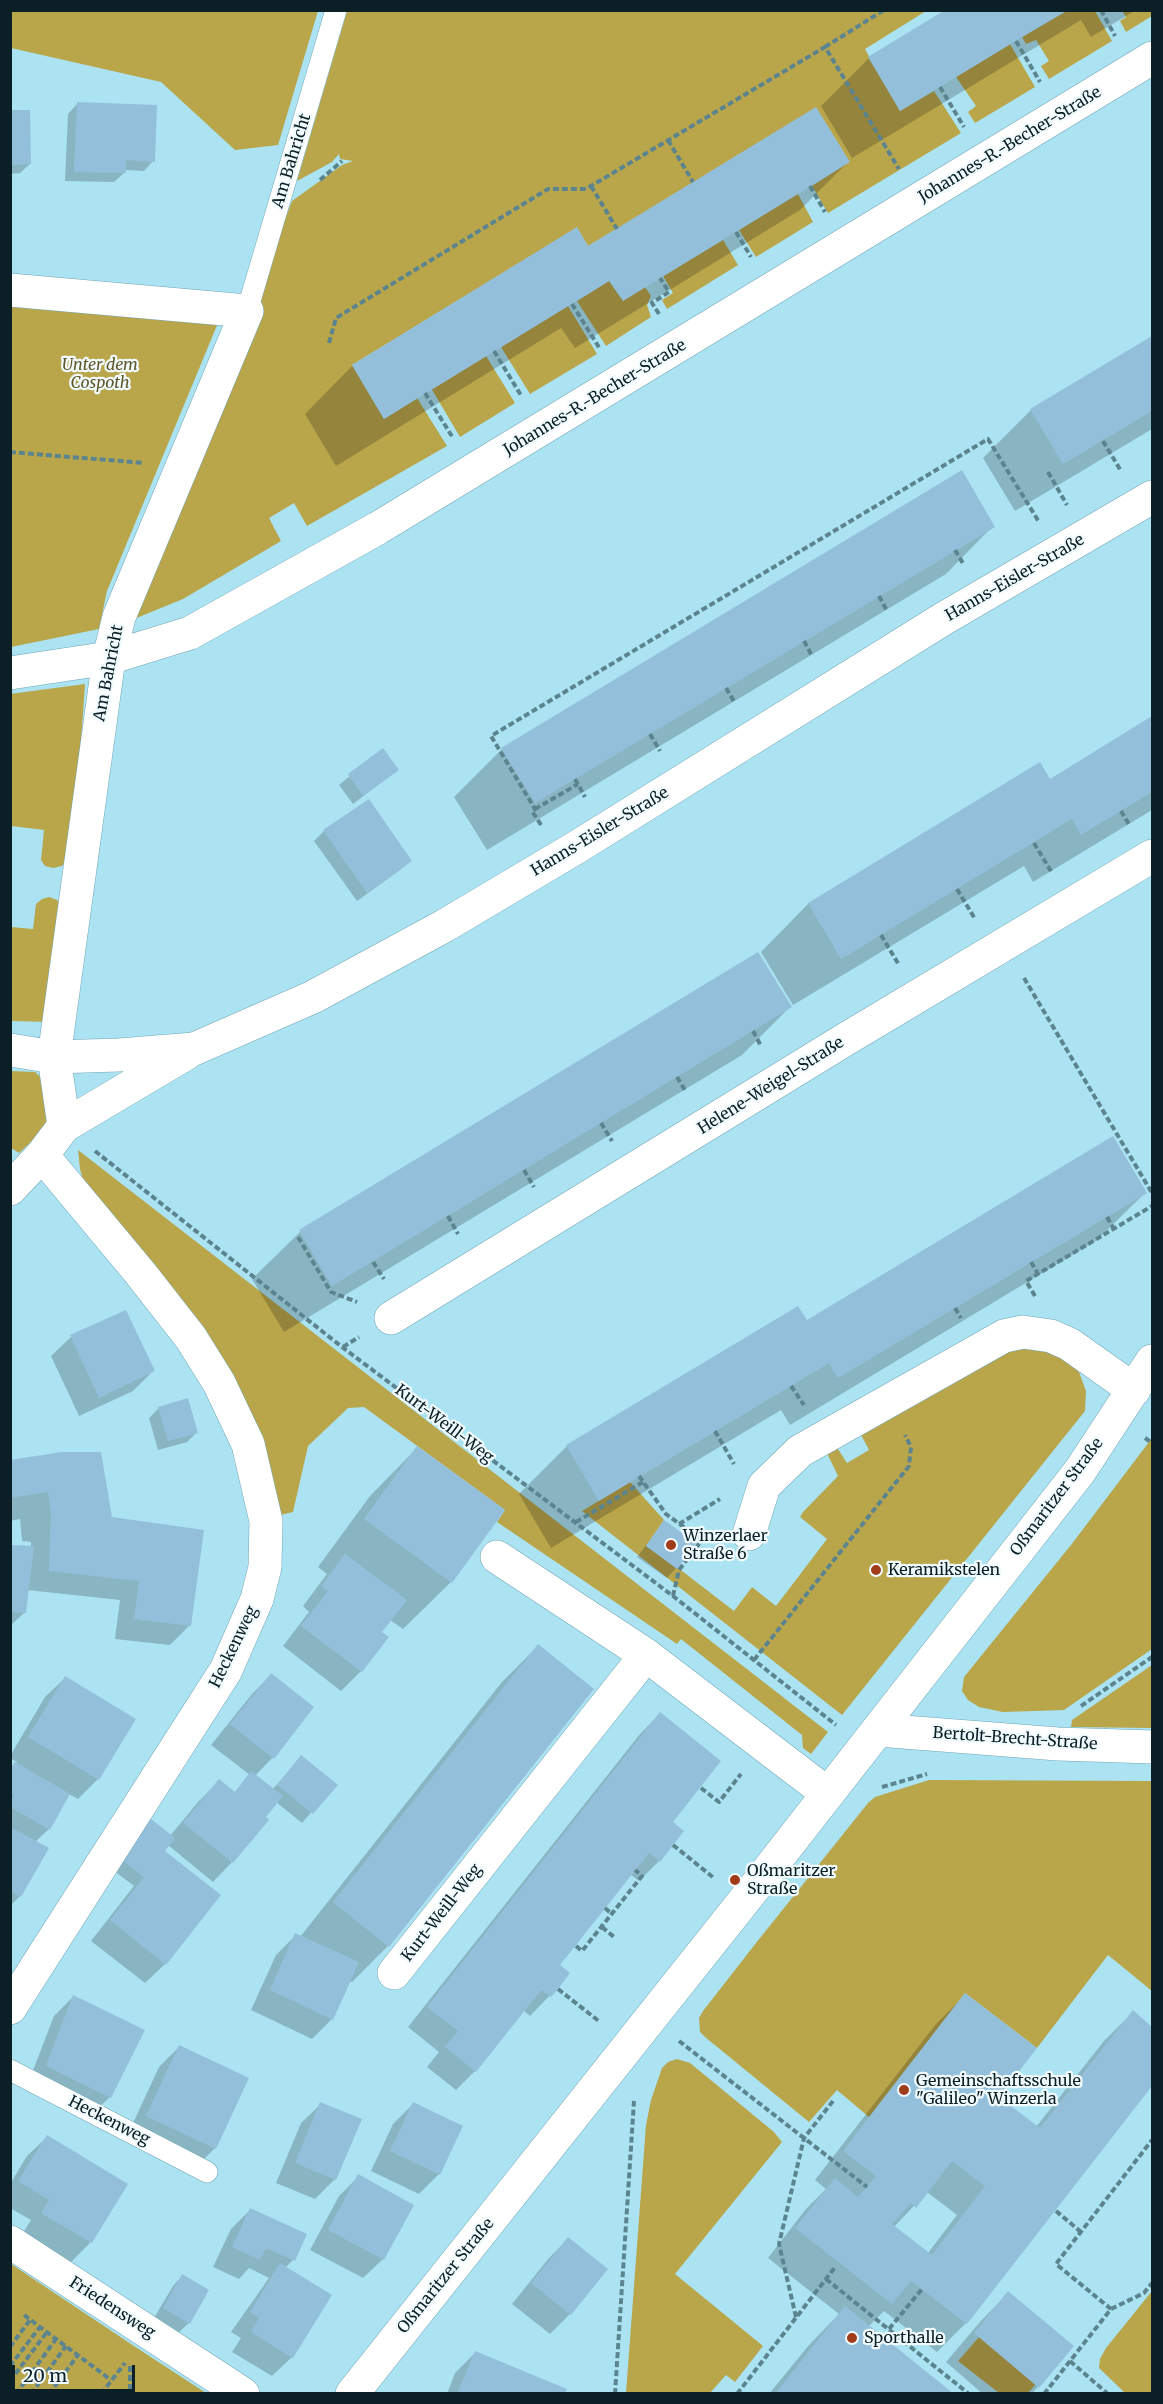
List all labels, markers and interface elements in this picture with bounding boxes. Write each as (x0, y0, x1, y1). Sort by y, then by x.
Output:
street label: Johannes-R.-Becher-Straße (915, 83, 1105, 207)
street label: Am Bahricht (269, 111, 315, 211)
street label: Johannes-R.-Becher-Straße (500, 336, 690, 460)
park label: Unter dem Cospoth (62, 355, 138, 393)
street label: Hanns-Eisler-Straße (942, 530, 1088, 626)
street label: Am Bahricht (90, 623, 128, 723)
street label: Hanns-Eisler-Straße (528, 783, 672, 881)
street label: Helene-Weigel-Straße (694, 1033, 848, 1139)
street label: Kurt-Weill-Weg (391, 1381, 497, 1467)
street label: Oßmaritzer Straße (1006, 1434, 1108, 1560)
place label: Winzerlaer Straße 6 (683, 1526, 768, 1564)
marker: Winzerlaer Straße 6 (664, 1538, 678, 1552)
place label: Keramikstelen (888, 1560, 1000, 1580)
marker: Keramikstelen (869, 1563, 883, 1577)
street label: Heckenweg (206, 1603, 262, 1691)
street label: Bertolt-Brecht-Straße (932, 1724, 1098, 1754)
street label: Kurt-Weill-Weg (398, 1860, 486, 1966)
place label: Oßmaritzer Straße (747, 1861, 836, 1899)
marker: Oßmaritzer Straße (728, 1873, 742, 1887)
place label: Gemeinschaftsschule "Galileo" Winzerla (916, 2071, 1081, 2109)
marker: Gemeinschaftsschule "Galileo" Winzerla (897, 2083, 911, 2097)
street label: Heckenweg (65, 2092, 153, 2150)
street label: Oßmaritzer Straße (394, 2215, 498, 2337)
street label: Friedensweg (66, 2273, 158, 2343)
place label: Sporthalle (864, 2328, 944, 2348)
marker: Sporthalle (845, 2331, 859, 2345)
scale bar (15, 2353, 138, 2391)
text: 20 m (23, 2364, 67, 2387)

